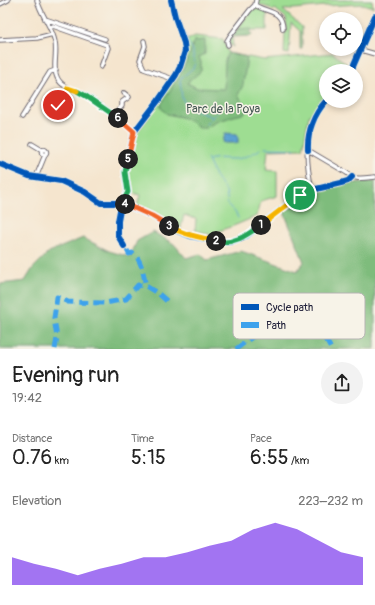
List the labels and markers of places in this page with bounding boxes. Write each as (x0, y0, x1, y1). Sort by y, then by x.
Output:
pin (41, 88, 75, 122)
pin: 6 (108, 108, 128, 128)
pin: 5 (118, 149, 138, 169)
pin (283, 178, 317, 212)
pin: 4 (115, 194, 135, 214)
pin: 1 (251, 215, 271, 235)
pin: 3 (159, 216, 179, 236)
pin: 2 (206, 231, 226, 251)

